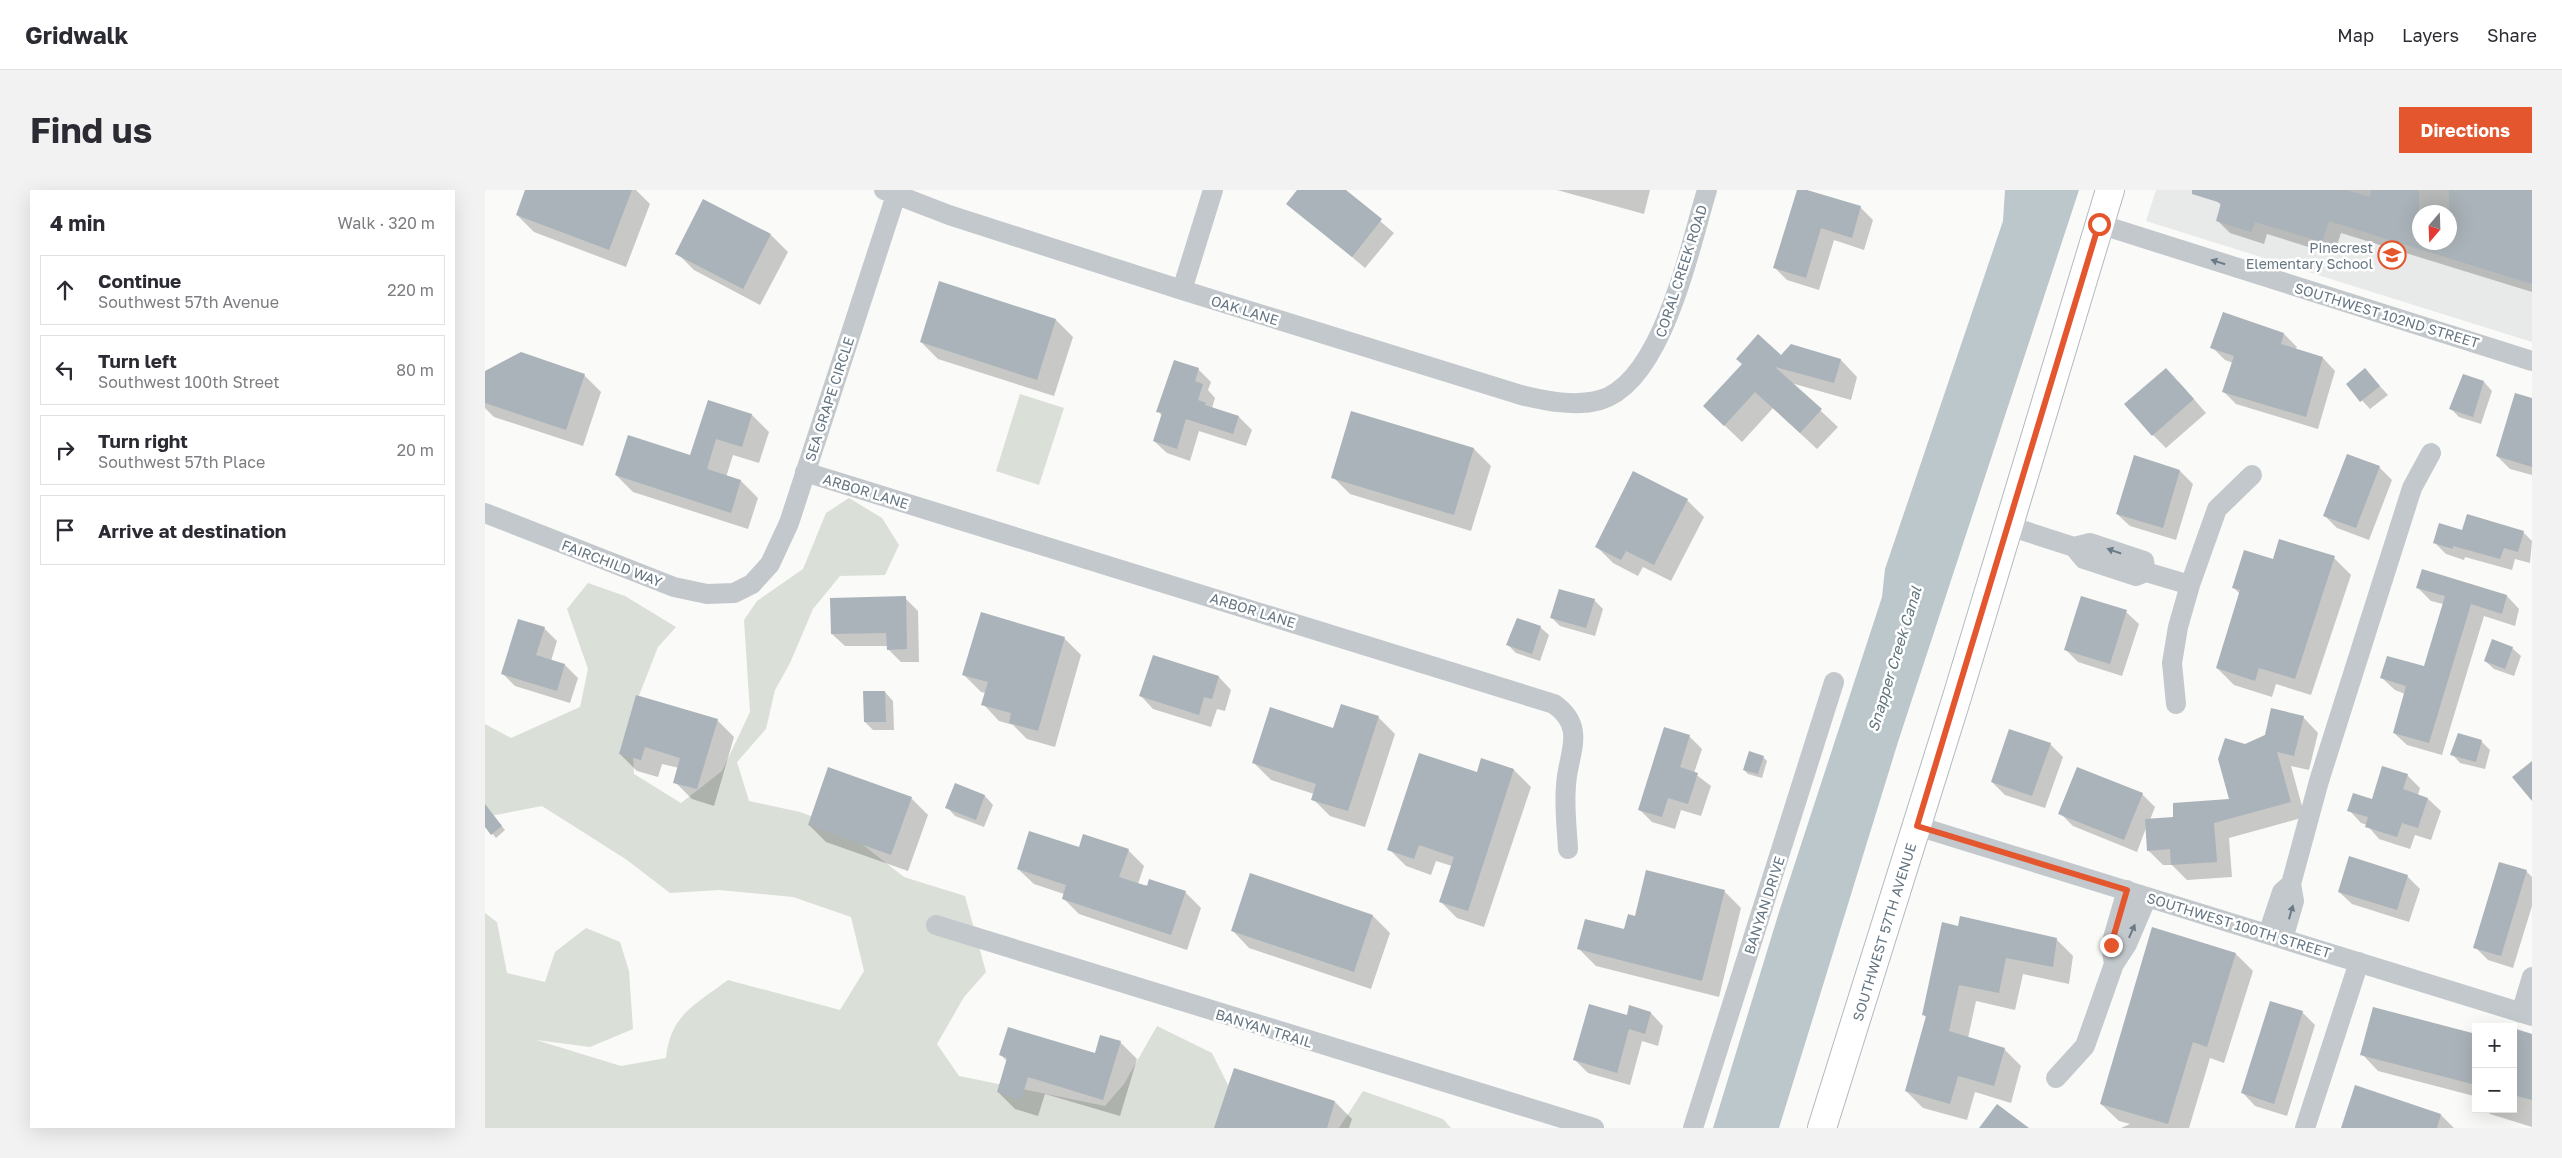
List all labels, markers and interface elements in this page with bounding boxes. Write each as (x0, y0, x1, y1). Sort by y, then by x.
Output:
text: Gridwalk (25, 20, 129, 49)
text: Map (2337, 24, 2374, 46)
text: Layers (2402, 24, 2459, 46)
text: Share (2487, 24, 2537, 46)
button: Directions (2399, 107, 2532, 153)
text: Find us (30, 109, 152, 151)
street label: CORAL CREEK ROAD (1652, 203, 1710, 339)
north arrow (2412, 205, 2457, 250)
text: 4 min (50, 210, 105, 236)
text: Walk · 320 m (338, 213, 435, 233)
route start (2088, 213, 2111, 236)
place label: Pinecrest Elementary School (2246, 239, 2373, 272)
school or university icon: Pinecrest Elementary School (2377, 240, 2407, 270)
one-way arrow (2211, 257, 2226, 265)
text: Continue (98, 269, 181, 292)
icon: ahead (51, 276, 79, 304)
street label: SOUTHWEST 102ND STREET (2293, 279, 2482, 351)
text: 220 m (387, 280, 434, 300)
text: Southwest 57th Avenue (98, 292, 279, 312)
street label: OAK LANE (1209, 292, 1281, 328)
street label: SEA GRAPE CIRCLE (801, 335, 857, 463)
text: Turn left (98, 349, 177, 372)
icon: left (51, 356, 79, 384)
text: 80 m (396, 360, 434, 380)
text: Southwest 100th Street (98, 372, 280, 392)
text: Turn right (98, 429, 188, 452)
icon: right (51, 436, 79, 464)
text: 20 m (397, 440, 434, 460)
text: Southwest 57th Place (98, 452, 265, 472)
street label: ARBOR LANE (821, 470, 911, 512)
icon: arrive (51, 516, 79, 544)
text: Arrive at destination (98, 519, 286, 542)
street label: FAIRCHILD WAY (559, 536, 665, 590)
one-way arrow (2106, 547, 2121, 555)
water label: Snapper Creek Canal (1863, 583, 1925, 734)
street label: ARBOR LANE (1208, 589, 1298, 631)
street label: SOUTHWEST 57TH AVENUE (1849, 841, 1919, 1023)
street label: BANYAN DRIVE (1740, 854, 1788, 956)
street label: SOUTHWEST 100TH STREET (2145, 889, 2333, 961)
one-way arrow (2288, 904, 2296, 919)
one-way arrow (2129, 924, 2137, 938)
route end (2100, 934, 2123, 957)
street label: BANYAN TRAIL (1214, 1005, 1314, 1051)
map controls (2472, 1023, 2517, 1113)
button: + (2472, 1023, 2517, 1068)
button: − (2472, 1068, 2517, 1113)

